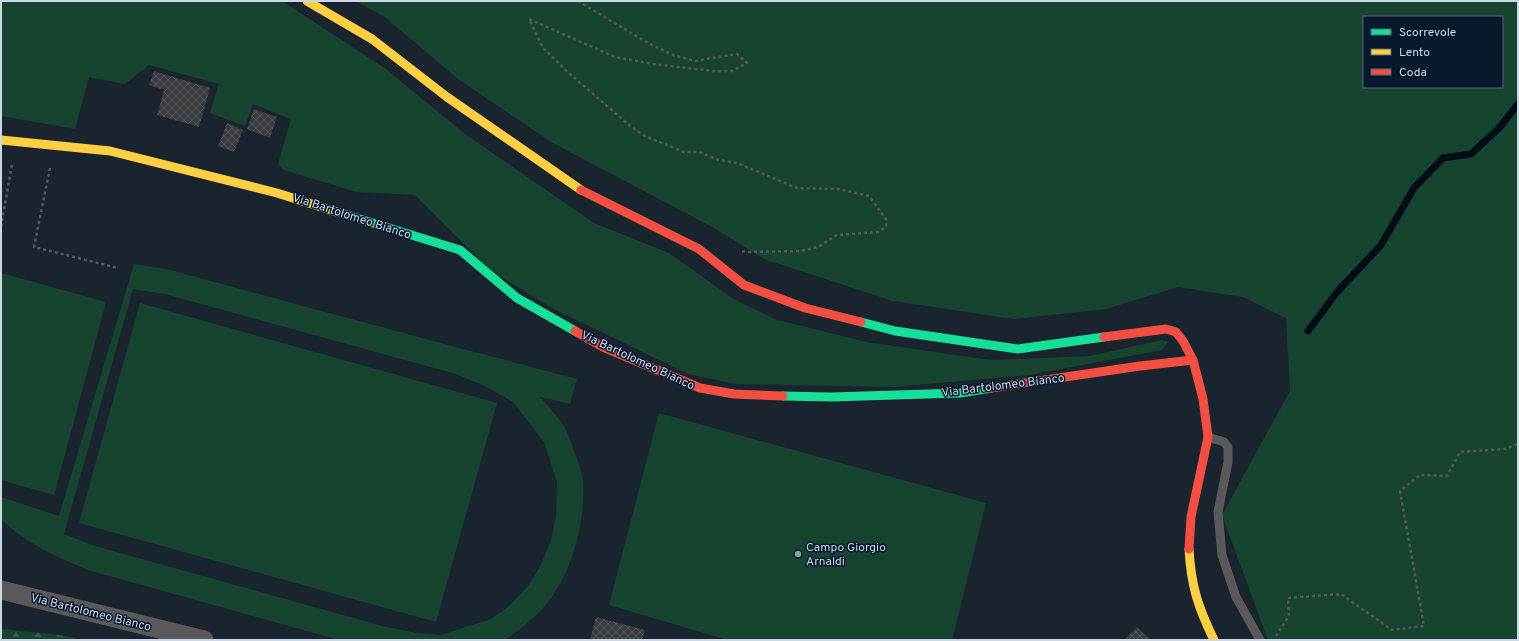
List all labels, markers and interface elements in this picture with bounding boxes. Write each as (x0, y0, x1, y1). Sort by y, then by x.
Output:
legend (1363, 16, 1503, 88)
text: Scorrevole (1399, 25, 1456, 41)
text: Lento (1399, 45, 1430, 61)
text: Coda (1399, 65, 1427, 81)
street label: Via Bartolomeo Bianco (290, 190, 413, 244)
street label: Via Bartolomeo Bianco (578, 327, 697, 394)
street label: Via Bartolomeo Bianco (941, 370, 1066, 401)
place label: Campo Giorgio Arnaldi (806, 540, 886, 570)
marker: Campo Giorgio Arnaldi (793, 549, 803, 559)
street label: Via Bartolomeo Bianco (29, 590, 153, 636)

